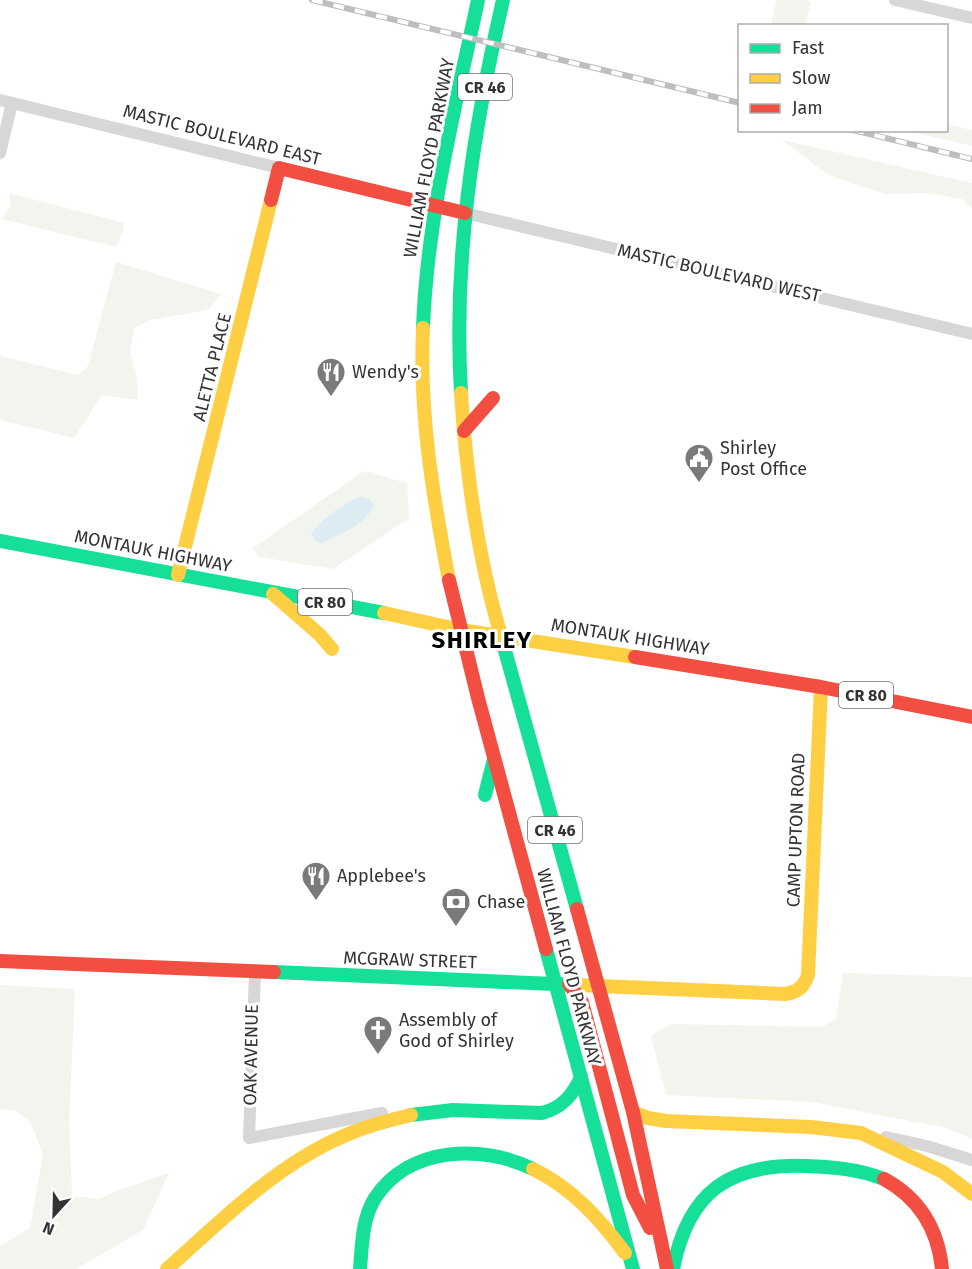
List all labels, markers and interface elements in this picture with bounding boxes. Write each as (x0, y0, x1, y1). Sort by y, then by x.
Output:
legend (738, 24, 948, 132)
text: Fast (792, 37, 825, 59)
street label: WILLIAM FLOYD PARKWAY (399, 56, 459, 260)
text: Slow (792, 67, 831, 89)
road number: CR 46 (458, 74, 512, 100)
text: Jam (792, 97, 823, 119)
street label: MASTIC BOULEVARD EAST (121, 100, 324, 170)
street label: MASTIC BOULEVARD WEST (615, 239, 823, 307)
street label: ALETTA PLACE (188, 310, 236, 424)
restaurant icon: Wendy's (315, 356, 347, 398)
place label: Wendy's (352, 361, 419, 383)
place label: Shirley Post Office (720, 437, 807, 480)
public building icon: Shirley Post Office (683, 442, 715, 484)
street label: MONTAUK HIGHWAY (72, 525, 234, 577)
road number: CR 80 (298, 589, 352, 615)
street label: MONTAUK HIGHWAY (549, 614, 711, 660)
district label: SHIRLEY (431, 626, 533, 654)
road number: CR 80 (839, 682, 893, 708)
street label: CAMP UPTON ROAD (782, 752, 810, 908)
road number: CR 46 (528, 817, 582, 843)
restaurant icon: Applebee's (300, 860, 332, 902)
place label: Applebee's (337, 865, 426, 887)
street label: WILLIAM FLOYD PARKWAY (532, 866, 606, 1068)
bank icon: Chase (440, 886, 472, 928)
place label: Chase (477, 891, 525, 913)
street label: MCGRAW STREET (343, 947, 478, 973)
street label: OAK AVENUE (239, 1004, 263, 1106)
place label: Assembly of God of Shirley (399, 1009, 514, 1052)
church icon: Assembly of God of Shirley (362, 1014, 394, 1056)
north arrow (24, 1185, 84, 1245)
text: N (40, 1218, 57, 1239)

